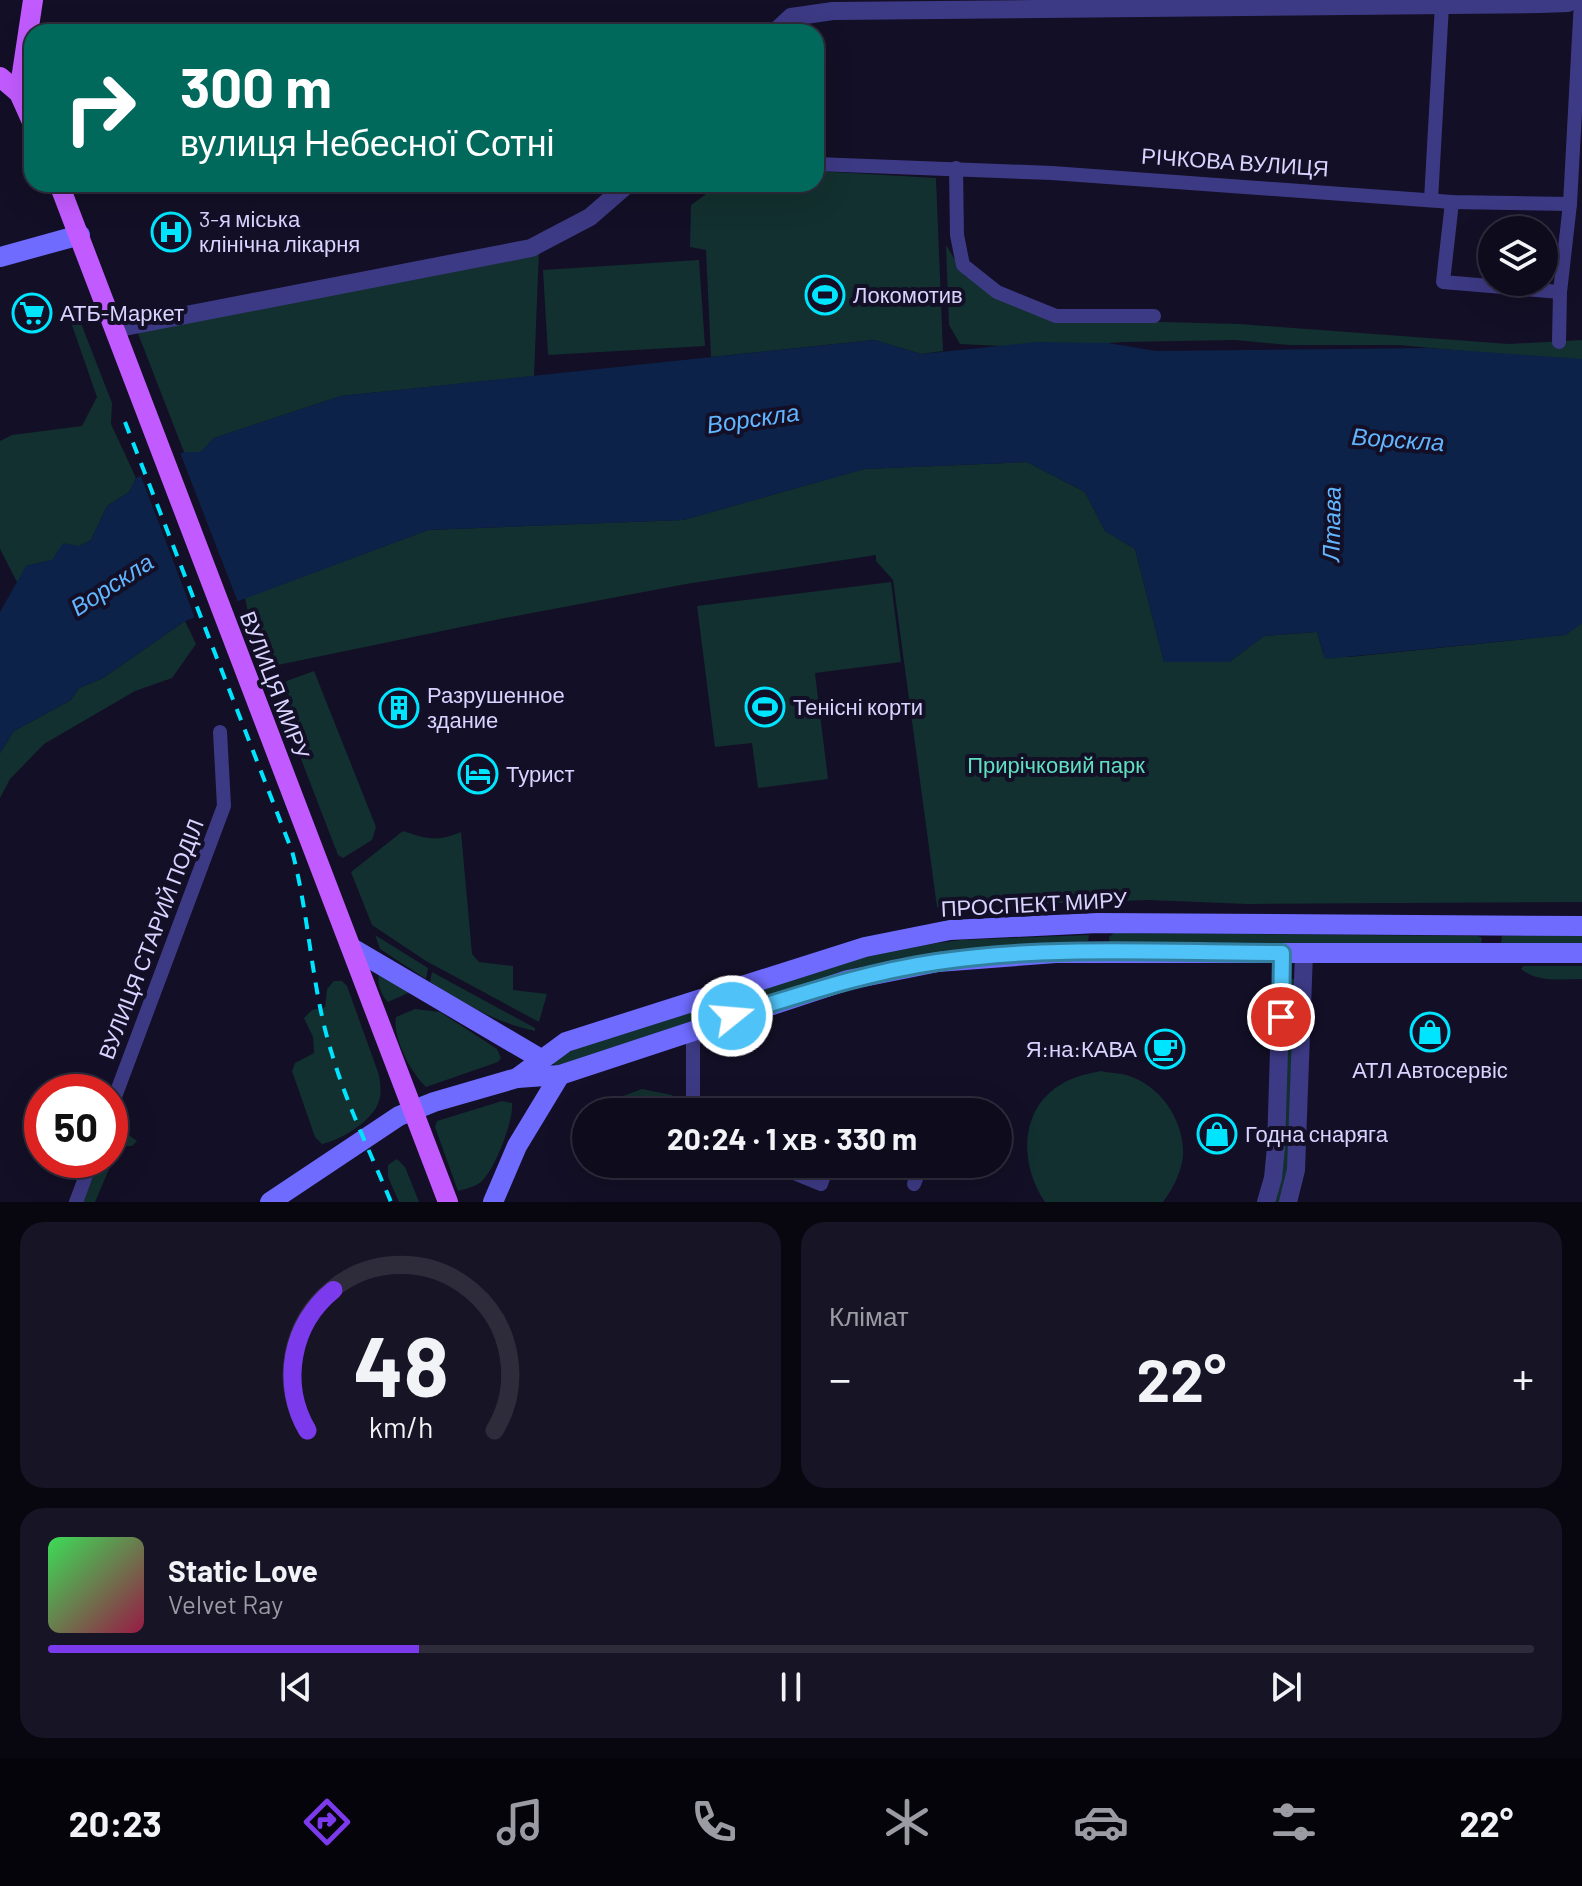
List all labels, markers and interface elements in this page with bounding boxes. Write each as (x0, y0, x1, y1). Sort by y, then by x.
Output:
text: 300 m (180, 52, 332, 119)
icon: right (48, 56, 152, 160)
text: вулиця Небесної Сотні (180, 120, 555, 163)
street label: РІЧКОВА ВУЛИЦЯ (1140, 141, 1330, 182)
place label: 3-я міська клінічна лікарня (199, 205, 360, 257)
hospital icon: 3-я міська клінічна лікарня (150, 211, 192, 253)
map controls (1478, 216, 1558, 296)
button: layers (1478, 216, 1558, 296)
sports icon: Локомотив (804, 274, 846, 316)
place label: Локомотив (853, 281, 963, 307)
supermarket icon: АТБ-Маркет (11, 292, 53, 334)
place label: АТБ-Маркет (60, 299, 184, 326)
water label: Ворскла (705, 397, 801, 438)
water label: Ворскла (1351, 421, 1445, 456)
water label: Лтава (1315, 486, 1346, 564)
water label: Ворскла (64, 546, 158, 621)
street label: ВУЛИЦЯ МИРУ (235, 607, 316, 764)
place label: Разрушенное здание (427, 681, 565, 733)
sports icon: Тенісні корти (744, 686, 786, 728)
building icon: Разрушенное здание (378, 687, 420, 729)
place label: Тенісні корти (793, 693, 923, 720)
park label: Прирічковий парк (967, 751, 1145, 778)
hotel icon: Турист (457, 753, 499, 795)
place label: Турист (506, 760, 575, 787)
street label: ВУЛИЦЯ СТАРИЙ ПОДІЛ (92, 815, 209, 1063)
street label: ПРОСПЕКТ МИРУ (940, 885, 1129, 921)
position arrow (690, 974, 774, 1058)
pin (1247, 983, 1315, 1051)
icon: arrive (1259, 995, 1303, 1039)
shop icon: АТЛ Автосервіс (1409, 1011, 1451, 1053)
cafe icon: Я:на:КАВА (1144, 1028, 1186, 1070)
place label: Я:на:КАВА (1026, 1035, 1137, 1061)
place label: АТЛ Автосервіс (1352, 1056, 1508, 1083)
speed limit sign: 50 (24, 1074, 128, 1178)
shop icon: Годна снаряга (1196, 1113, 1238, 1155)
text: 20:24 · 1 хв · 330 m (667, 1120, 917, 1156)
place label: Годна снаряга (1245, 1120, 1389, 1147)
text: Клімат (829, 1300, 909, 1331)
text: 48 (353, 1314, 448, 1414)
text: 22° (1137, 1342, 1226, 1414)
text: − (829, 1351, 851, 1404)
text: + (1512, 1351, 1534, 1404)
text: km/h (368, 1409, 433, 1444)
text: Static Love (168, 1552, 318, 1588)
text: Velvet Ray (168, 1588, 283, 1619)
icon: previous (274, 1665, 318, 1709)
icon: pause (769, 1665, 813, 1709)
icon: next (1264, 1665, 1308, 1709)
icon: directions (299, 1794, 355, 1850)
icon: music (492, 1794, 548, 1850)
icon: phone (686, 1794, 742, 1850)
icon: climate (879, 1794, 935, 1850)
icon: car (1073, 1794, 1129, 1850)
icon: filters (1266, 1794, 1322, 1850)
text: 20:23 (69, 1801, 162, 1844)
text: 22° (1459, 1801, 1513, 1844)

